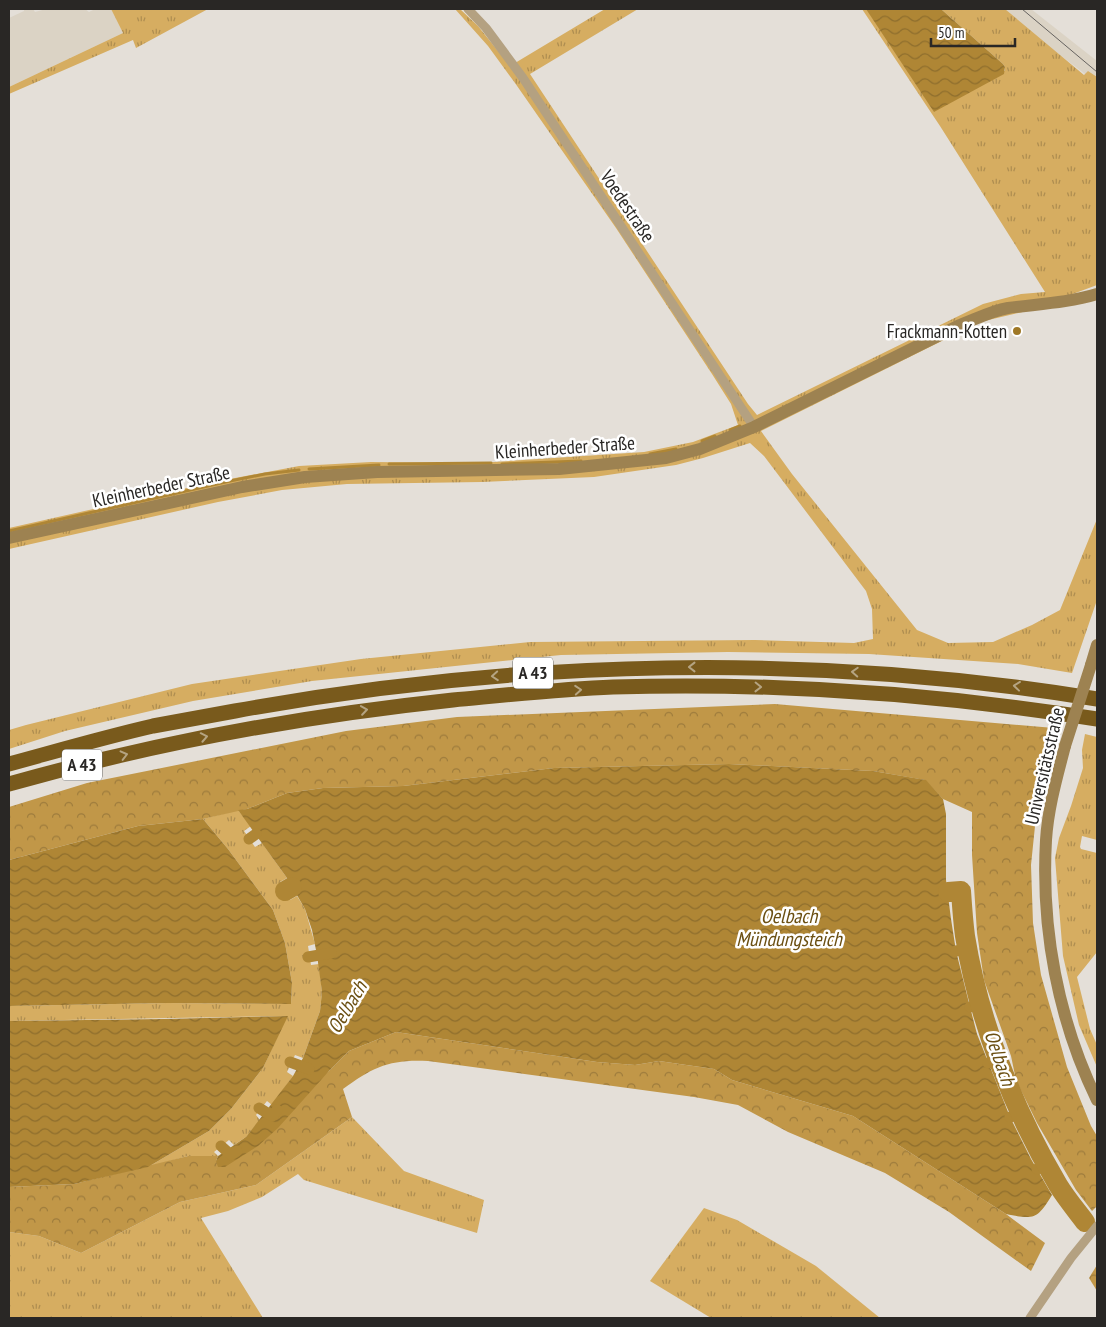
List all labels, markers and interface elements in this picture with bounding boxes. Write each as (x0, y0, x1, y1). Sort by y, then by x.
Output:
scale bar (931, 15, 1015, 47)
text: 50 m (938, 23, 964, 42)
street label: Voedestraße (595, 165, 661, 247)
place label: Frackmann-Kotten (887, 319, 1007, 343)
marker: Frackmann-Kotten (1011, 325, 1023, 337)
street label: Kleinherbeder Straße (494, 430, 636, 464)
street label: Kleinherbeder Straße (90, 460, 232, 512)
road number: A 43 (513, 658, 553, 688)
one-way arrow (688, 662, 696, 672)
one-way arrow (850, 666, 858, 677)
one-way arrow (491, 670, 499, 681)
one-way arrow (1012, 681, 1020, 692)
one-way arrow (755, 682, 763, 692)
one-way arrow (575, 684, 583, 695)
street label: Universitätsstraße (1019, 705, 1069, 827)
one-way arrow (360, 706, 369, 716)
one-way arrow (200, 732, 209, 743)
road number: A 43 (62, 750, 102, 780)
one-way arrow (119, 750, 128, 761)
water label: Oelbach Mündungsteich (736, 903, 843, 952)
water label: Oelbach (321, 975, 373, 1038)
water label: Oelbach (979, 1027, 1022, 1090)

